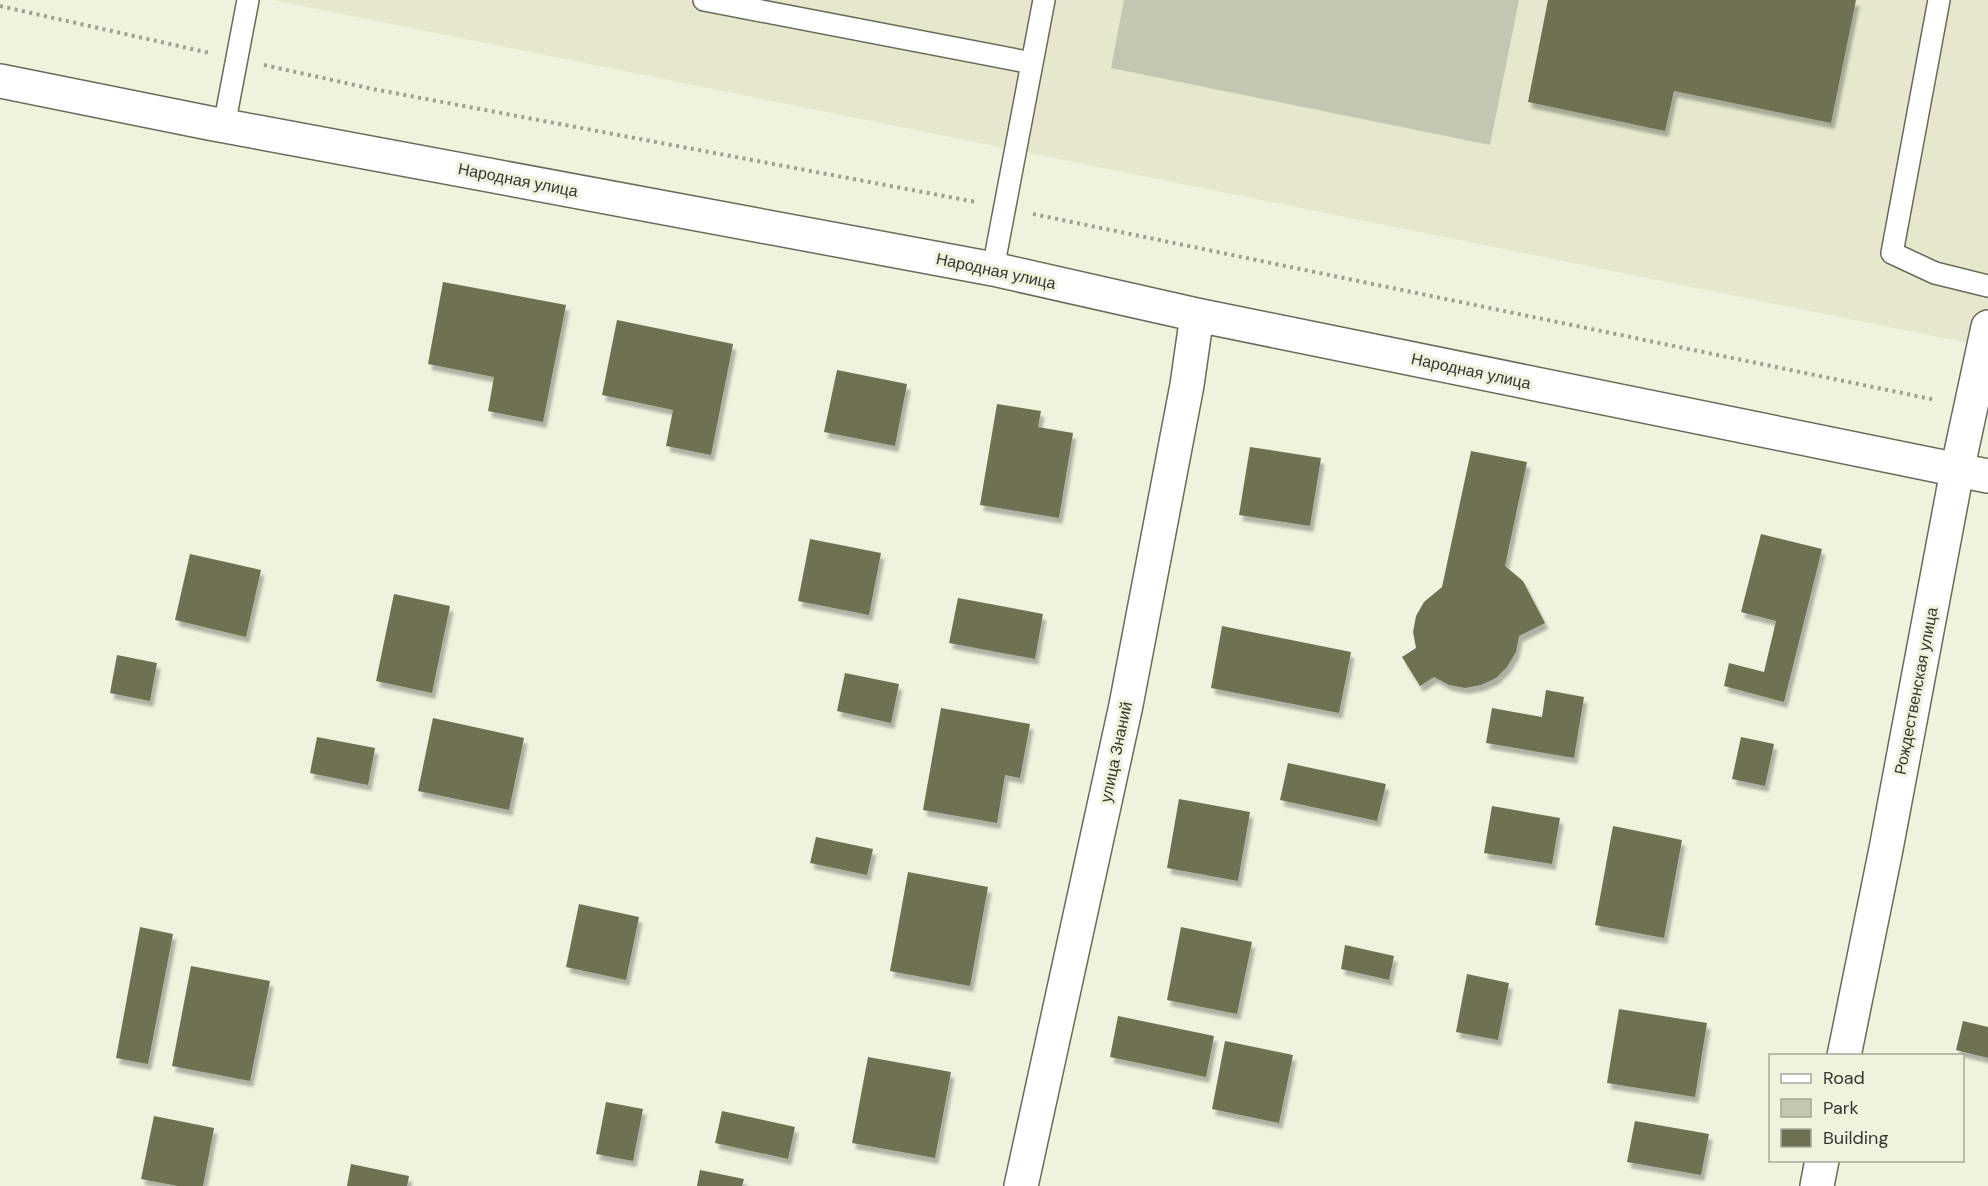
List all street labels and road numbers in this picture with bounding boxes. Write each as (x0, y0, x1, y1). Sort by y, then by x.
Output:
street label: Народная улица (456, 158, 580, 202)
street label: Народная улица (934, 248, 1058, 294)
street label: Народная улица (1409, 348, 1533, 394)
street label: Рождественская улица (1889, 605, 1943, 777)
street label: улица Знаний (1095, 700, 1137, 804)

